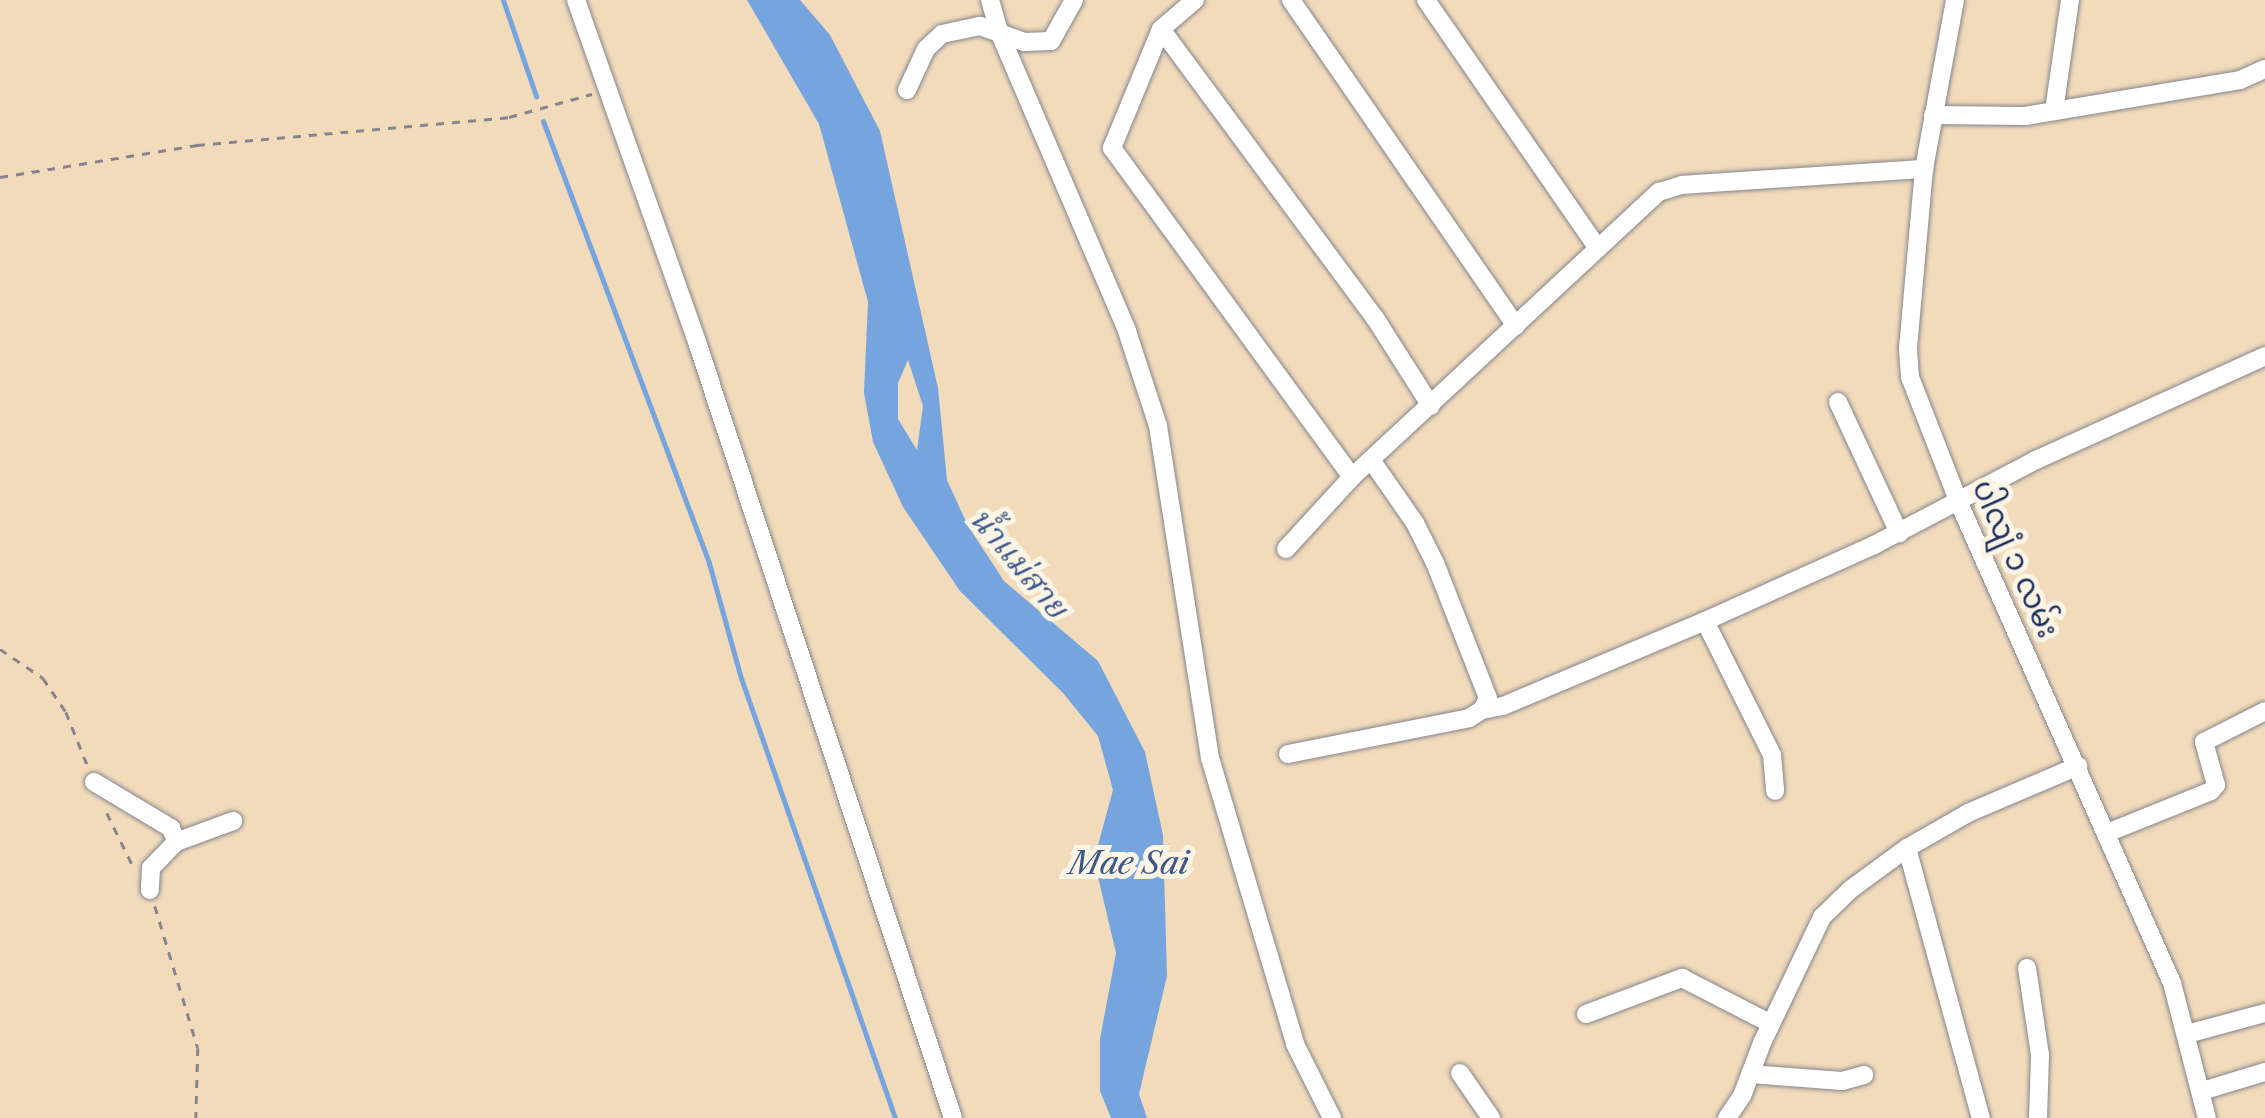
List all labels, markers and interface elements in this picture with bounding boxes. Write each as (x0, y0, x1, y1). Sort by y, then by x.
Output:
street label: ပါလျံ ၁ လမ်း (1964, 475, 2066, 643)
water label: น้ำแม่สาย (962, 500, 1076, 626)
water label: Mae Sai (1069, 844, 1189, 882)

